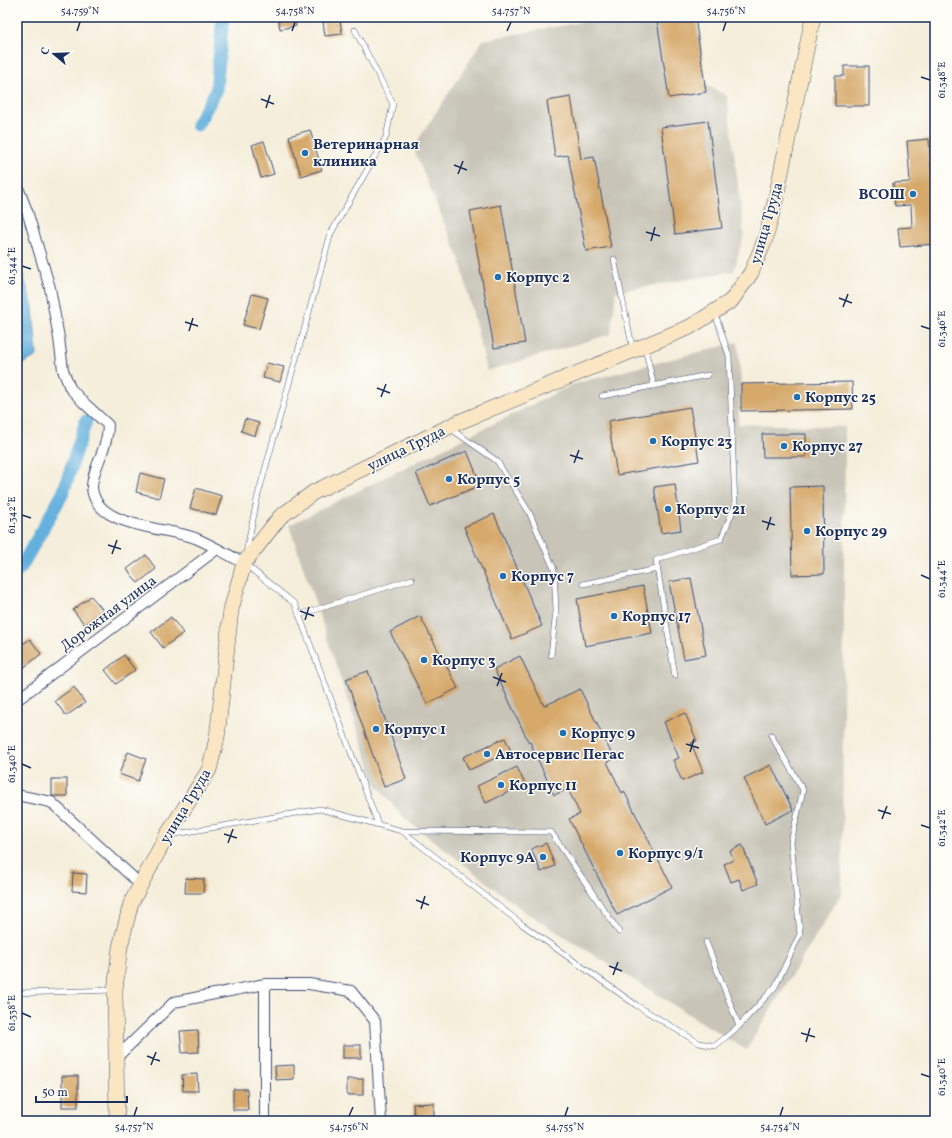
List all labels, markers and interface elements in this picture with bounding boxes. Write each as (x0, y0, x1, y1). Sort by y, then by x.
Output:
text: 54.759°N (61, 4, 100, 18)
text: 54.758°N (276, 4, 315, 18)
text: 54.757°N (492, 4, 531, 18)
text: 54.756°N (707, 4, 746, 18)
north arrow (34, 34, 74, 74)
text: С (38, 45, 54, 57)
text: 61.348°E (935, 62, 949, 98)
place label: Ветеринарная клиника (313, 135, 420, 173)
marker: Ветеринарная клиника (300, 148, 310, 158)
street label: улица Труда (746, 180, 789, 267)
place label: ВСОШ (858, 185, 905, 206)
marker: ВСОШ (908, 189, 918, 199)
text: 61.344°E (5, 247, 19, 285)
place label: Корпус 2 (506, 268, 570, 289)
marker: Корпус 2 (493, 272, 503, 282)
text: 61.346°E (935, 311, 949, 347)
place label: Корпус 25 (805, 388, 876, 409)
marker: Корпус 25 (792, 392, 802, 402)
street label: улица Труда (364, 421, 449, 477)
place label: Корпус 23 (661, 432, 733, 453)
marker: Корпус 23 (648, 436, 658, 446)
place label: Корпус 27 (792, 437, 863, 458)
marker: Корпус 27 (779, 441, 789, 451)
place label: Корпус 5 (457, 470, 520, 491)
marker: Корпус 5 (444, 474, 454, 484)
text: 61.342°E (5, 497, 19, 533)
place label: Корпус 21 (676, 500, 746, 521)
marker: Корпус 21 (663, 504, 673, 514)
place label: Корпус 29 (815, 522, 887, 543)
marker: Корпус 29 (802, 526, 812, 536)
text: 61.344°E (935, 560, 949, 598)
place label: Корпус 7 (511, 567, 574, 588)
street label: Дорожная улица (56, 571, 161, 657)
marker: Корпус 7 (498, 571, 508, 581)
place label: Корпус 17 (622, 607, 691, 628)
marker: Корпус 17 (609, 611, 619, 621)
place label: Корпус 3 (432, 651, 496, 672)
marker: Корпус 3 (419, 655, 429, 665)
place label: Корпус 1 (384, 720, 446, 741)
marker: Корпус 1 (371, 724, 381, 734)
place label: Корпус 9 (571, 724, 635, 745)
marker: Корпус 9 (558, 728, 568, 738)
text: 61.340°E (5, 745, 19, 783)
place label: Автосервис Пегас (495, 745, 624, 766)
marker: Автосервис Пегас (482, 749, 492, 759)
street label: улица Труда (156, 765, 217, 848)
place label: Корпус 11 (509, 776, 577, 797)
marker: Корпус 11 (496, 780, 506, 790)
text: 61.342°E (935, 810, 949, 846)
place label: Корпус 9/1 (628, 844, 704, 865)
place label: Корпус 9А (460, 848, 535, 869)
marker: Корпус 9/1 (615, 848, 625, 858)
marker: Корпус 9А (538, 852, 548, 862)
text: 61.338°E (5, 995, 19, 1031)
text: 61.340°E (935, 1058, 949, 1096)
scale bar (36, 1078, 127, 1104)
text: 50 m (42, 1085, 68, 1101)
text: 54.757°N (115, 1120, 154, 1134)
text: 54.756°N (330, 1120, 369, 1134)
text: 54.755°N (546, 1120, 585, 1134)
text: 54.754°N (760, 1120, 800, 1134)

